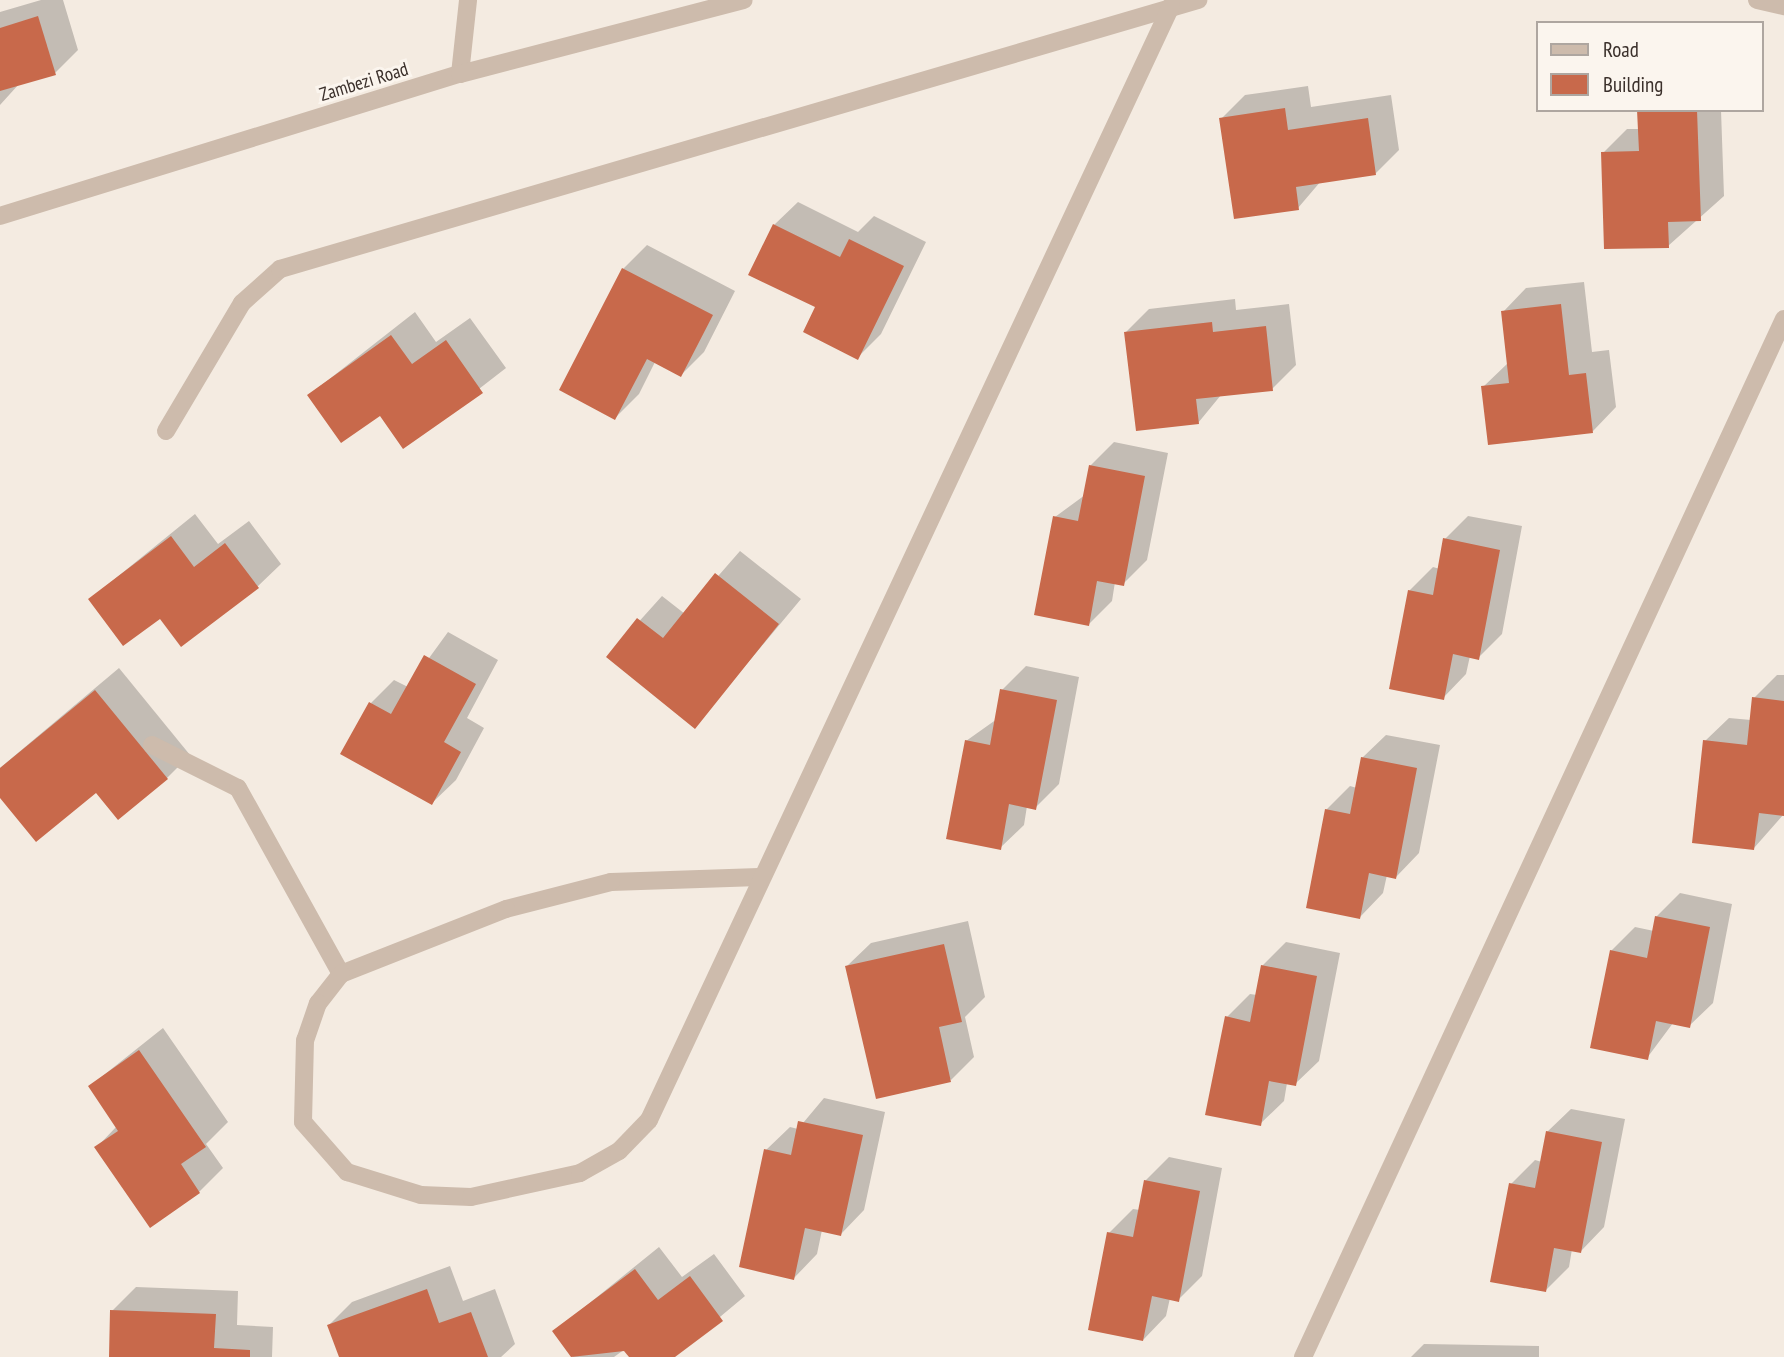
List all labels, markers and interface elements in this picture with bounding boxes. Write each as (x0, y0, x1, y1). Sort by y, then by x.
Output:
legend (1536, 21, 1763, 112)
text: Road (1603, 36, 1639, 63)
street label: Zambezi Road (317, 58, 411, 106)
text: Building (1603, 71, 1663, 98)

